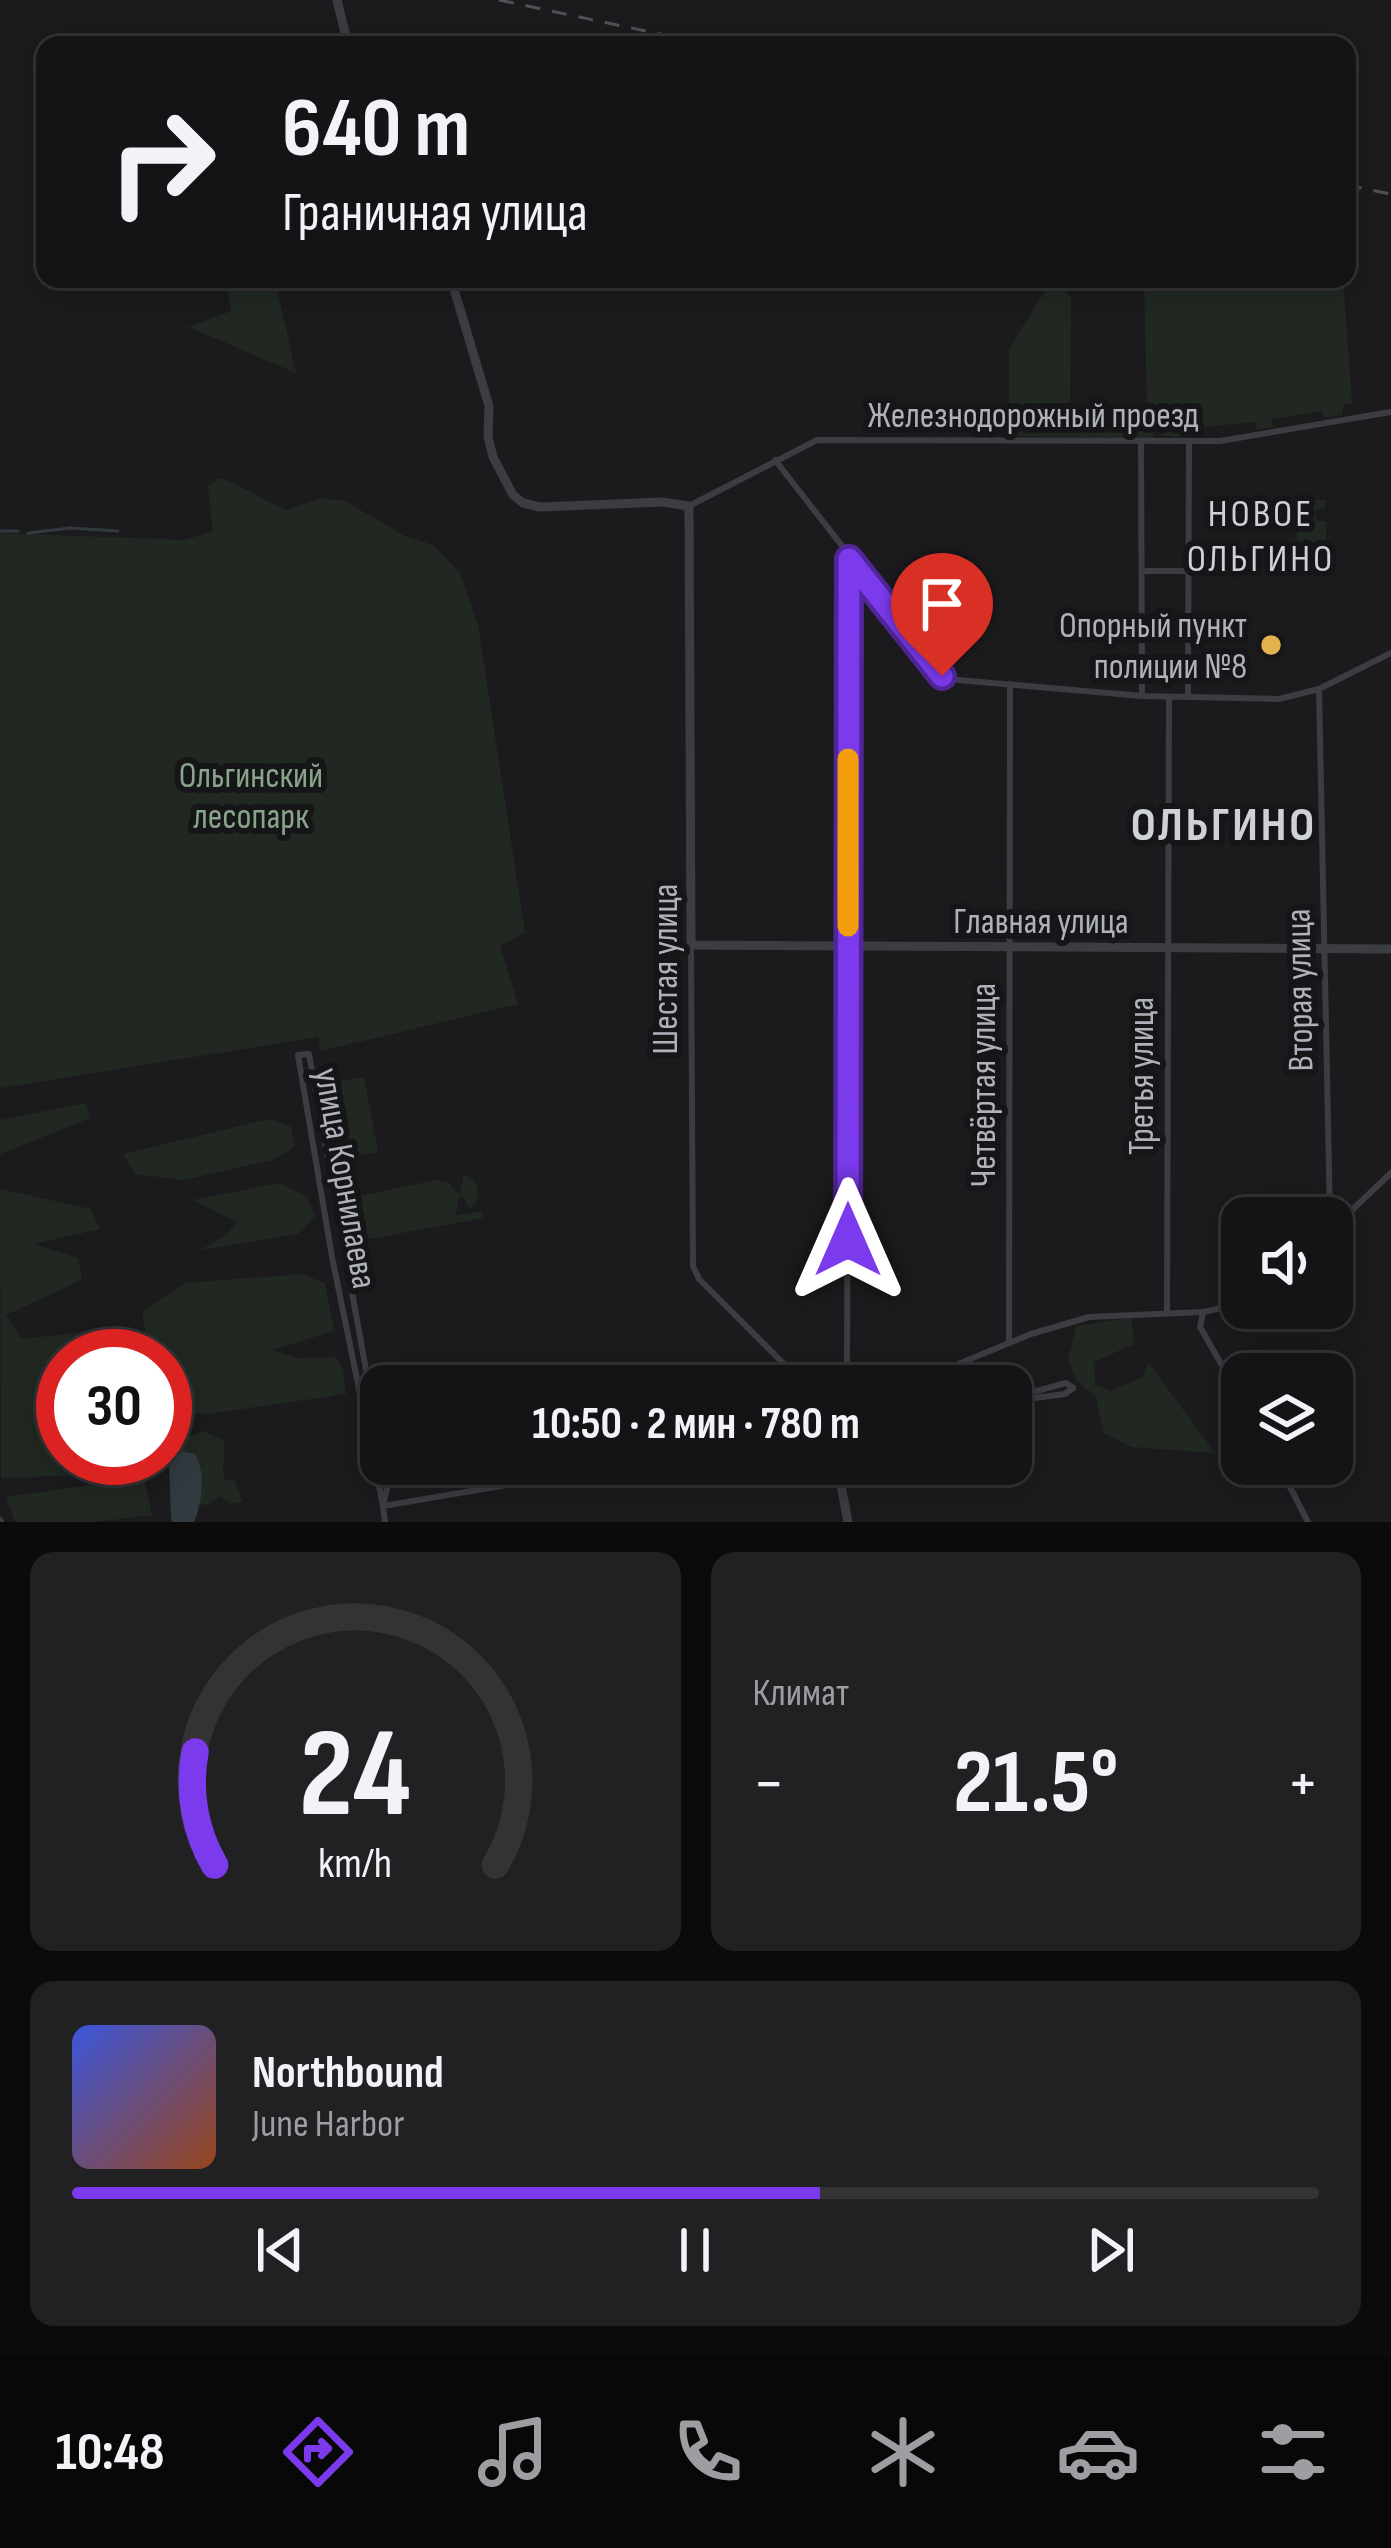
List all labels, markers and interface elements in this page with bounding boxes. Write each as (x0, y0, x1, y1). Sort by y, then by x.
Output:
text: 640 m (282, 79, 470, 180)
icon: right (84, 84, 240, 240)
text: Граничная улица (282, 181, 588, 246)
street label: Железнодорожный проезд (868, 395, 1198, 438)
district label: НОВОЕ ОЛЬГИНО (1187, 491, 1335, 583)
pin (891, 553, 993, 676)
icon: arrive (909, 571, 975, 637)
place label: Опорный пункт полиции №8 (1059, 605, 1247, 689)
marker: Опорный пункт полиции №8 (1258, 632, 1284, 658)
park label: Ольгинский лесопарк (179, 755, 323, 839)
district label: ОЛЬГИНО (1131, 797, 1317, 854)
street label: Шестая улица (645, 884, 688, 1054)
street label: Главная улица (953, 901, 1129, 944)
street label: Вторая улица (1278, 908, 1323, 1072)
street label: Четвёртая улица (963, 983, 1006, 1187)
street label: Третья улица (1121, 997, 1164, 1155)
street label: улица Корнилаева (304, 1065, 385, 1292)
position arrow (785, 1177, 911, 1303)
map controls (1221, 1197, 1353, 1485)
button: sound (1221, 1197, 1353, 1329)
speed limit sign: 30 (36, 1329, 192, 1485)
button: layers (1221, 1353, 1353, 1485)
text: 10:50 · 2 мин · 780 m (532, 1397, 860, 1452)
text: Климат (753, 1670, 849, 1717)
text: 24 (299, 1702, 411, 1851)
text: 21.5° (953, 1730, 1118, 1838)
text: − (753, 1745, 785, 1824)
text: + (1287, 1745, 1319, 1824)
text: km/h (318, 1837, 392, 1889)
text: Northbound (252, 2046, 444, 2101)
text: June Harbor (252, 2101, 404, 2148)
icon: previous (247, 2217, 313, 2283)
icon: pause (662, 2217, 728, 2283)
icon: next (1078, 2217, 1144, 2283)
icon: directions (276, 2410, 360, 2494)
icon: music (471, 2410, 555, 2494)
icon: phone (666, 2410, 750, 2494)
icon: climate (861, 2410, 945, 2494)
icon: car (1056, 2410, 1140, 2494)
icon: filters (1251, 2410, 1335, 2494)
text: 10:48 (56, 2420, 164, 2485)

